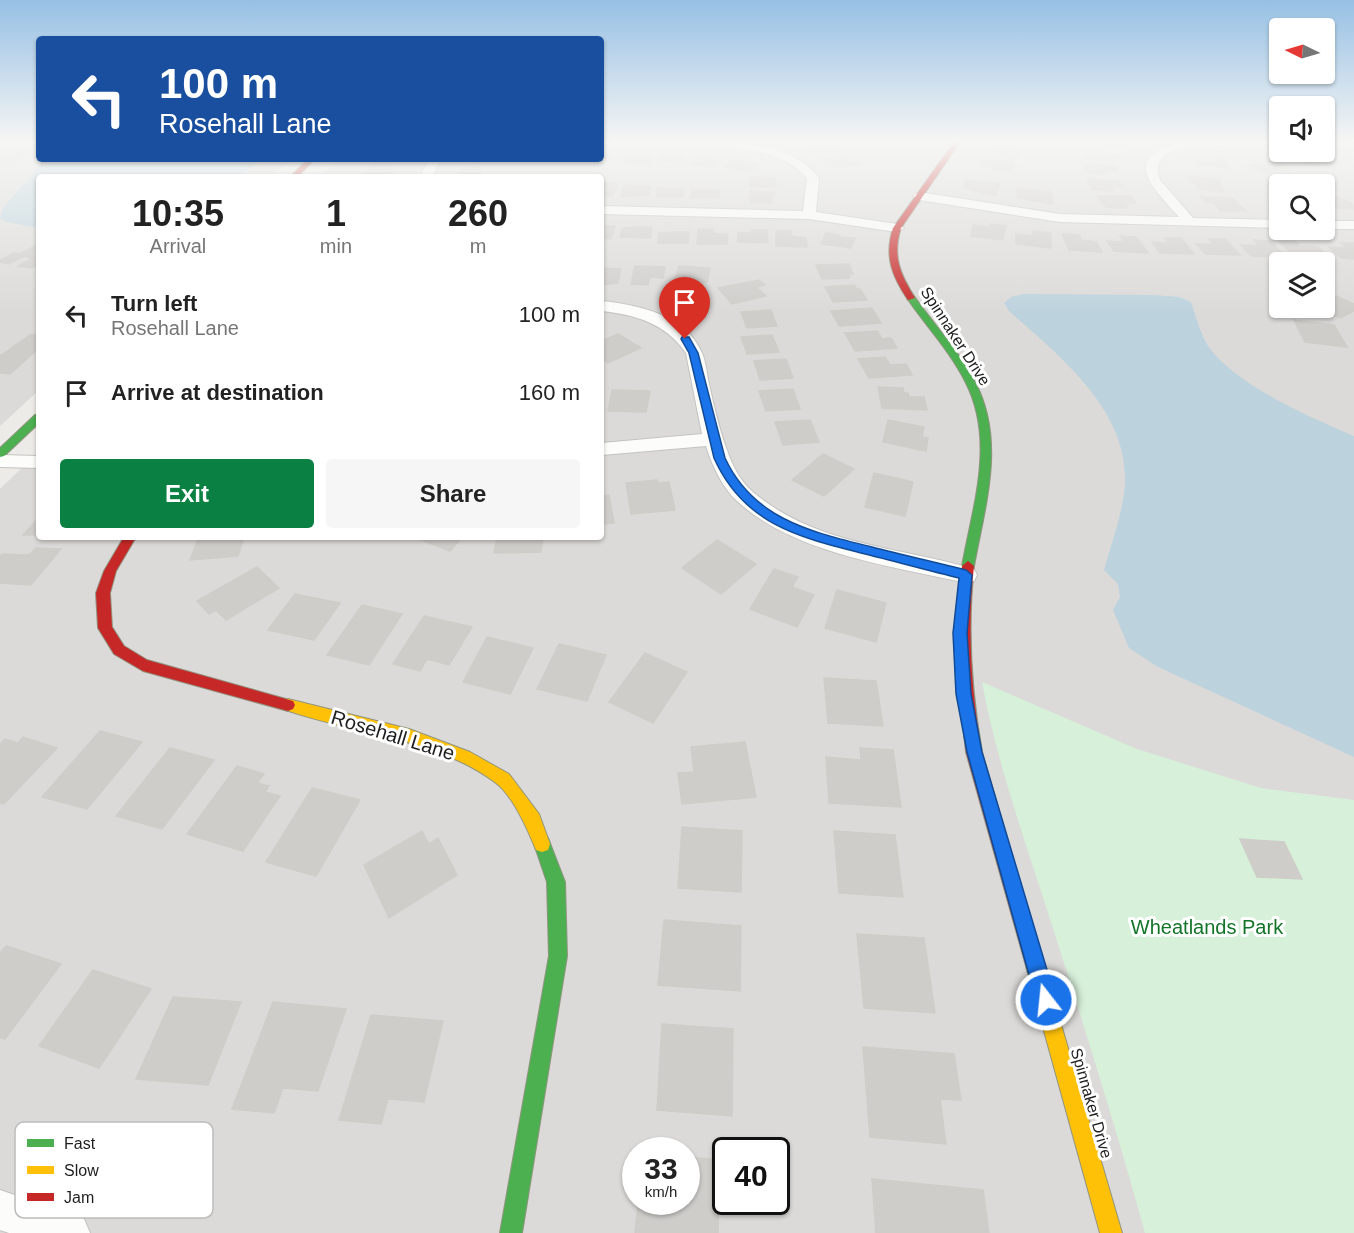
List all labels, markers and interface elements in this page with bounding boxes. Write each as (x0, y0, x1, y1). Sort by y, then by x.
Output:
north arrow (1269, 18, 1335, 84)
map controls (1269, 18, 1335, 318)
icon: left (60, 60, 138, 138)
text: 100 m (159, 60, 278, 107)
button: sound (1269, 96, 1335, 162)
text: Rosehall Lane (159, 109, 332, 139)
button: search (1269, 174, 1335, 240)
text: 10:35 (132, 193, 224, 234)
text: 1 (326, 193, 346, 234)
text: 260 (448, 193, 508, 234)
text: Arrival (150, 235, 206, 257)
text: min (320, 235, 352, 257)
text: m (470, 235, 486, 257)
button: layers (1269, 252, 1335, 318)
pin (659, 277, 710, 339)
street label: Spinnaker Drive (917, 284, 994, 389)
icon: arrive (668, 286, 701, 319)
text: Turn left (111, 291, 197, 316)
icon: left (60, 299, 93, 332)
text: 100 m (519, 302, 580, 327)
text: Rosehall Lane (111, 317, 239, 339)
icon: arrive (60, 377, 93, 410)
text: Arrive at destination (111, 380, 324, 405)
text: 160 m (519, 380, 580, 405)
button: Exit (60, 459, 314, 528)
button: Share (326, 459, 580, 528)
street label: Rosehall Lane (329, 706, 457, 764)
park label: Wheatlands Park (1131, 916, 1284, 938)
position arrow (1014, 968, 1078, 1032)
street label: Spinnaker Drive (1068, 1046, 1115, 1160)
legend (15, 1122, 213, 1218)
text: Fast (64, 1135, 96, 1152)
speed limit sign: 40 (712, 1137, 790, 1215)
text: 33 (644, 1152, 678, 1185)
text: Slow (64, 1162, 99, 1179)
text: km/h (645, 1183, 677, 1200)
text: Jam (64, 1189, 94, 1206)

